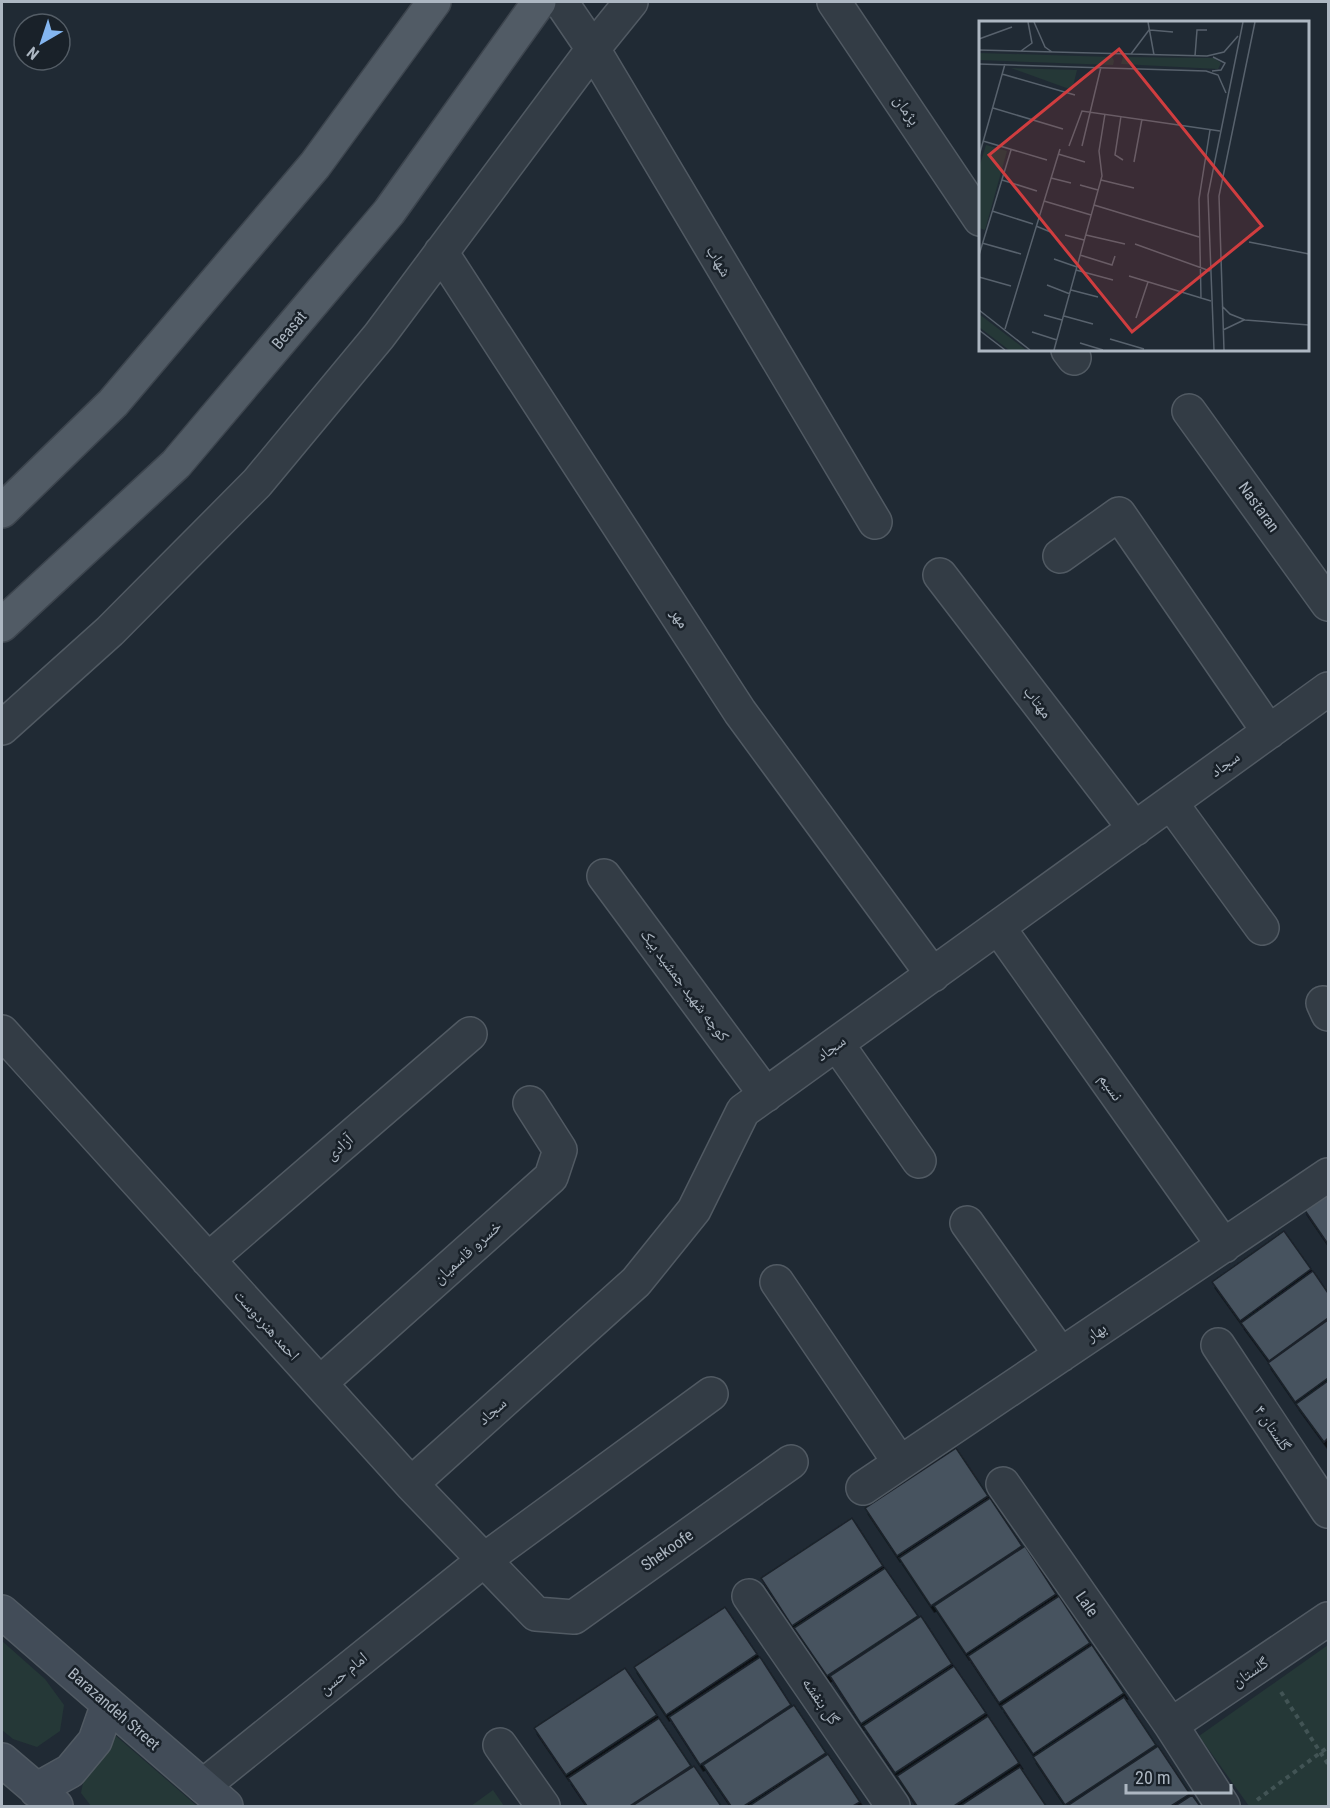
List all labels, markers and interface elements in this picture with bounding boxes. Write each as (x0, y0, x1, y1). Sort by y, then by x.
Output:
north arrow (12, 12, 72, 72)
inset map (979, 21, 1309, 351)
text: N (23, 43, 43, 64)
street label: پژمان (889, 91, 924, 130)
street label: شهاب (702, 242, 736, 280)
street label: Beasat (268, 307, 310, 353)
street label: Nastaran (1234, 478, 1284, 536)
street label: مهر (666, 604, 693, 632)
street label: مهتاب (1020, 682, 1056, 722)
street label: سجاد (1207, 747, 1243, 781)
street label: کوچه شهید جمشید بیک (637, 925, 734, 1045)
street label: سجاد (813, 1031, 849, 1065)
street label: نسیم (1094, 1070, 1127, 1105)
street label: آزادی (321, 1129, 358, 1165)
street label: خسرو قاسمیان (429, 1216, 506, 1288)
street label: احمد هنردوست (230, 1286, 304, 1364)
street label: بهار (1081, 1318, 1110, 1346)
street label: سجاد (474, 1393, 510, 1429)
street label: گلستان ۴ (1250, 1401, 1295, 1455)
street label: Shekoofe (637, 1525, 697, 1575)
street label: Lale (1072, 1588, 1102, 1620)
street label: امام حسن (315, 1648, 372, 1699)
street label: گلستان (1228, 1653, 1273, 1692)
street label: Barazandeh Street (64, 1664, 164, 1754)
street label: گل بنفشه (798, 1674, 844, 1729)
scale bar (1126, 1757, 1231, 1795)
text: 20 m (1135, 1767, 1170, 1788)

